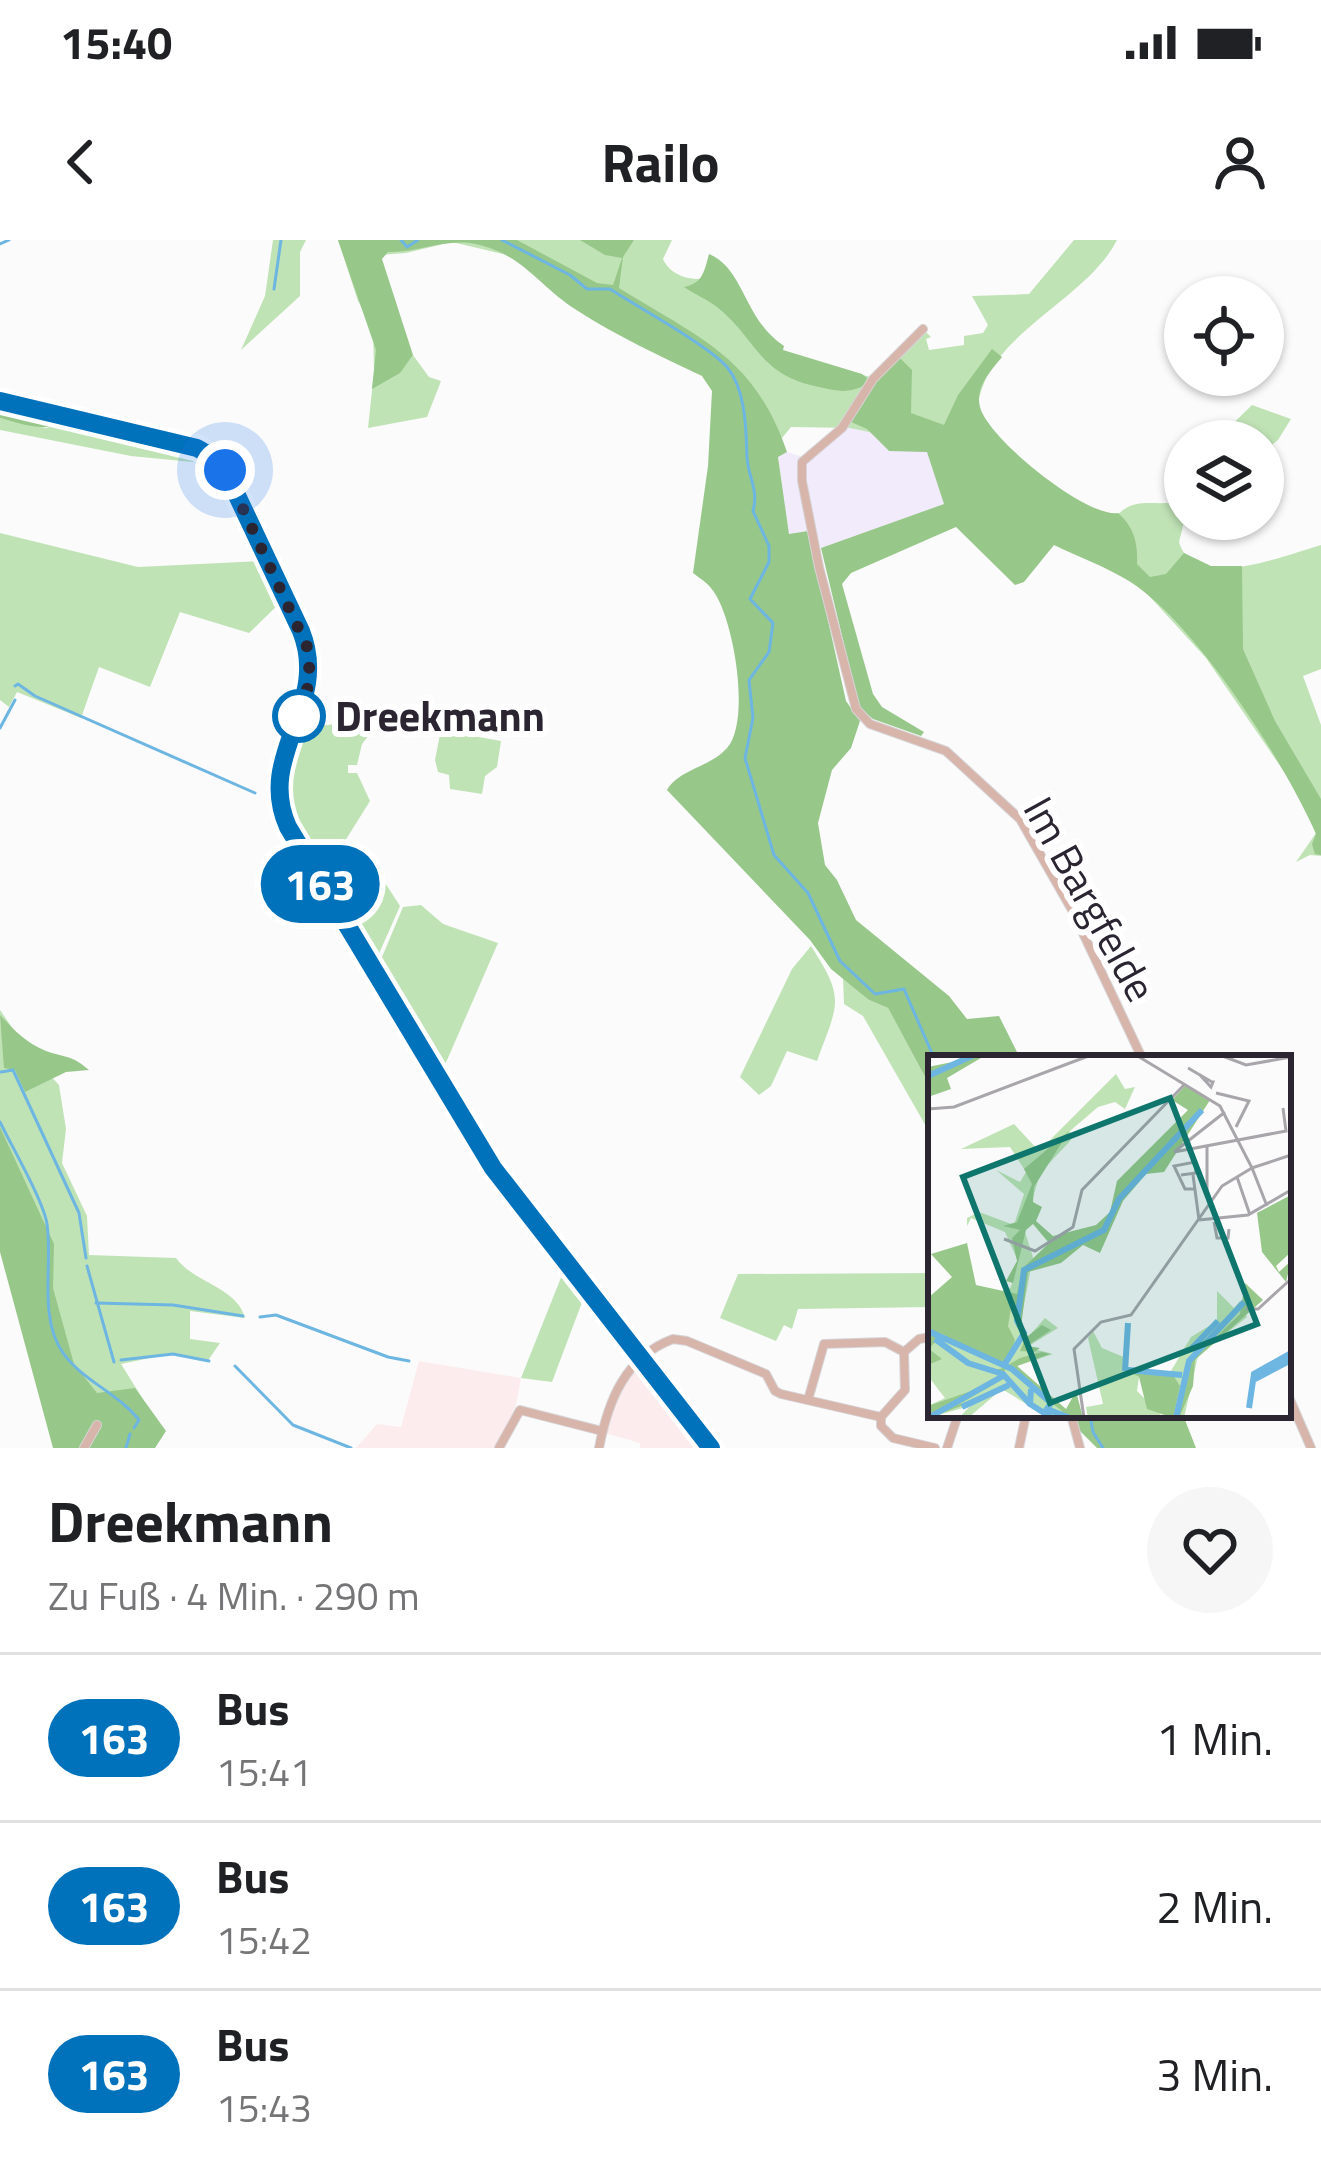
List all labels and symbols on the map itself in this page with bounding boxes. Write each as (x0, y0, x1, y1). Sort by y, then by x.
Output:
your location (195, 440, 255, 500)
place label: Dreekmann (335, 683, 545, 747)
marker: Dreekmann (274, 691, 324, 741)
street label: Im Bargfelde (1008, 784, 1173, 1013)
line badge: 163 (251, 845, 389, 923)
inset map (928, 1055, 1291, 1418)

